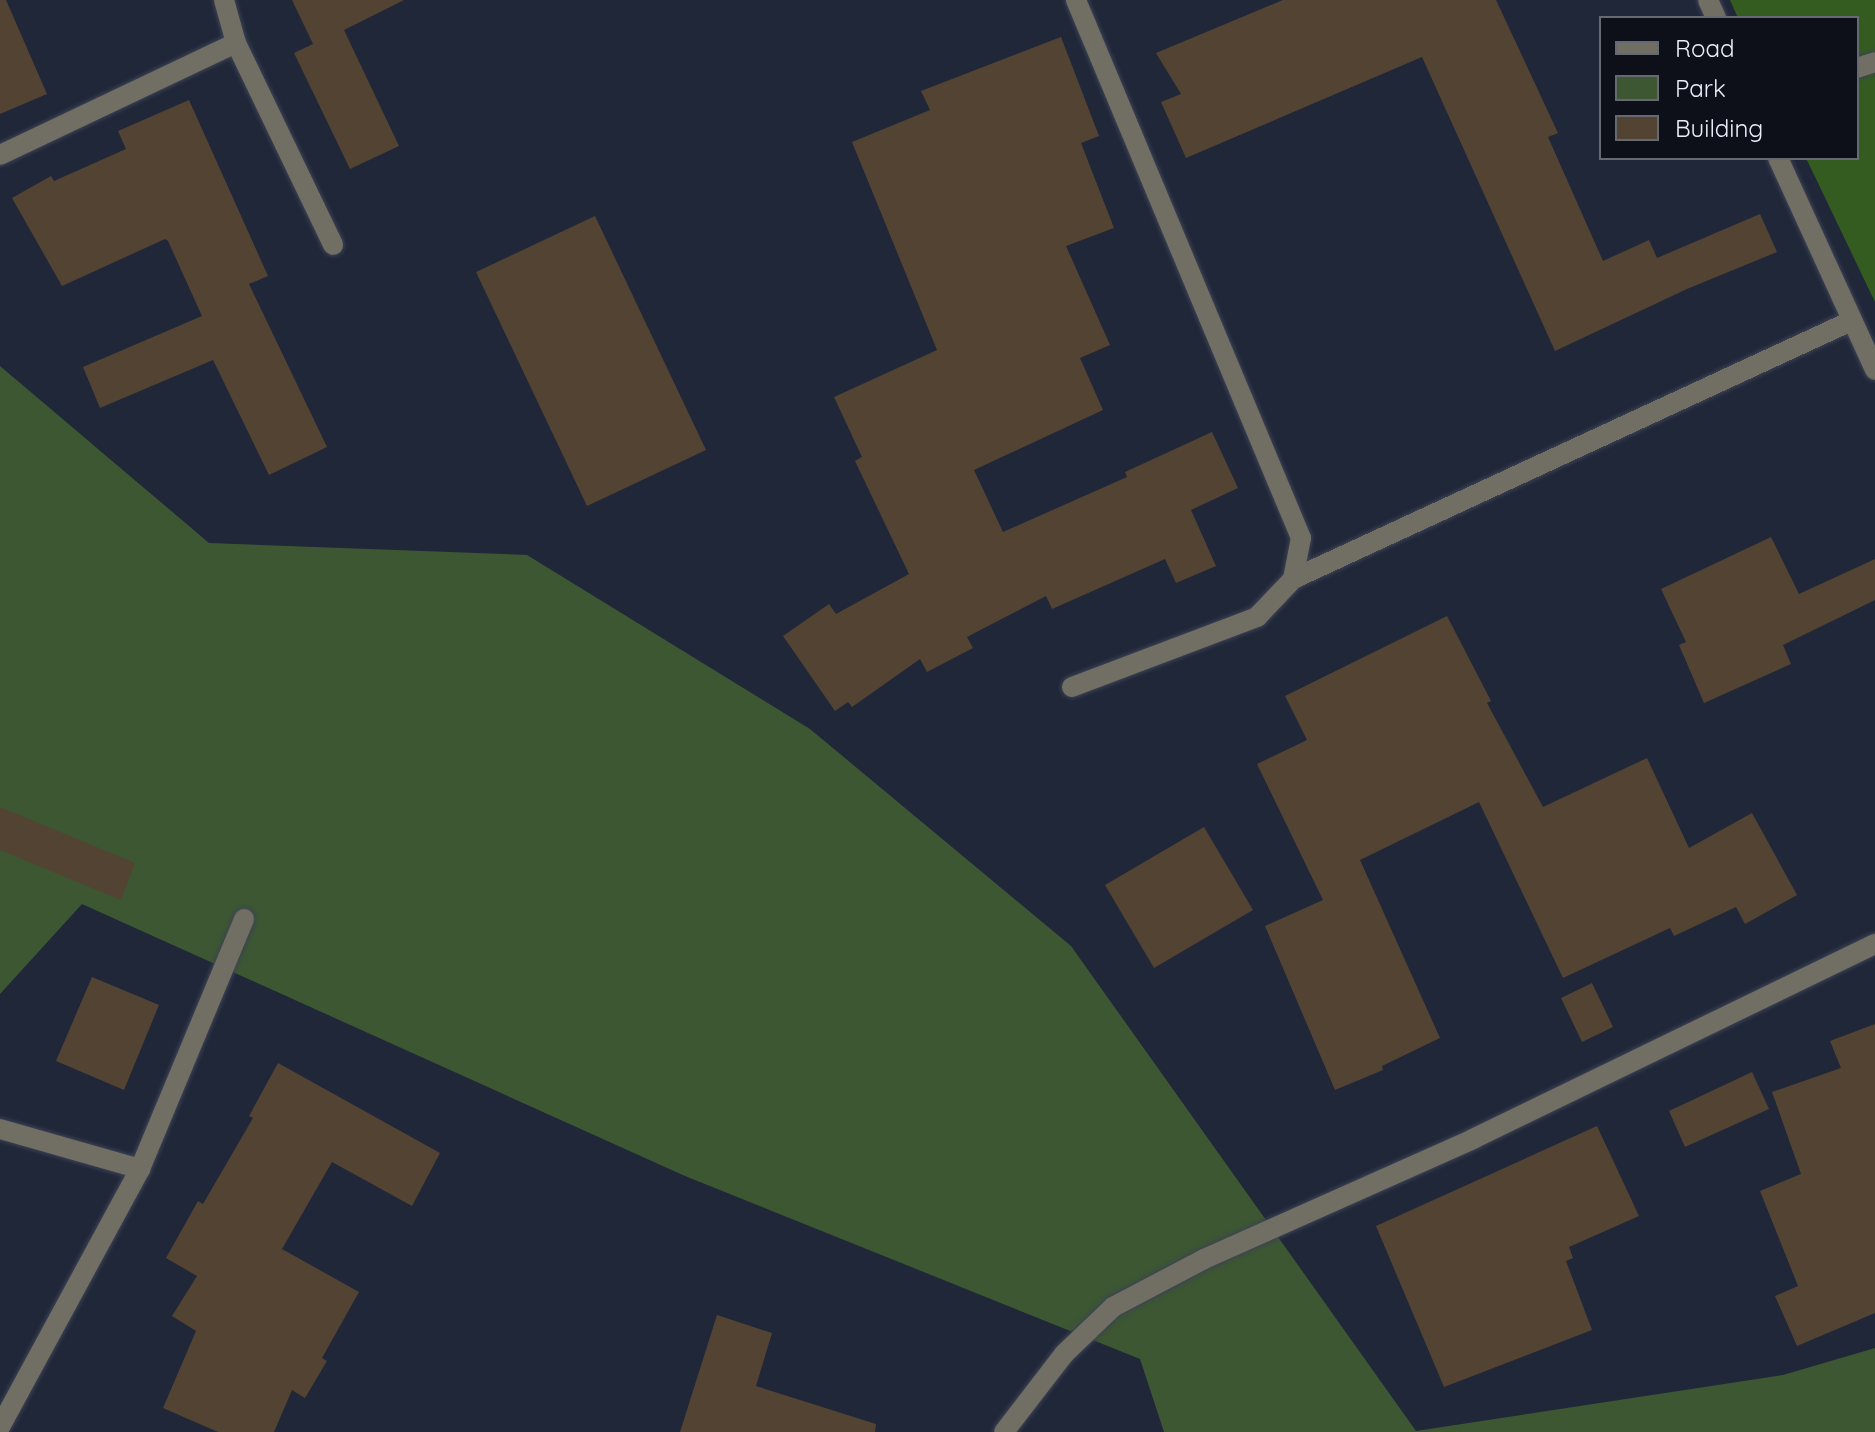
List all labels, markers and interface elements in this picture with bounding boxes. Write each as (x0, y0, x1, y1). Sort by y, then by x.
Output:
legend (1599, 16, 1859, 160)
text: Road (1675, 33, 1735, 63)
text: Park (1675, 73, 1726, 103)
text: Building (1675, 113, 1763, 143)

